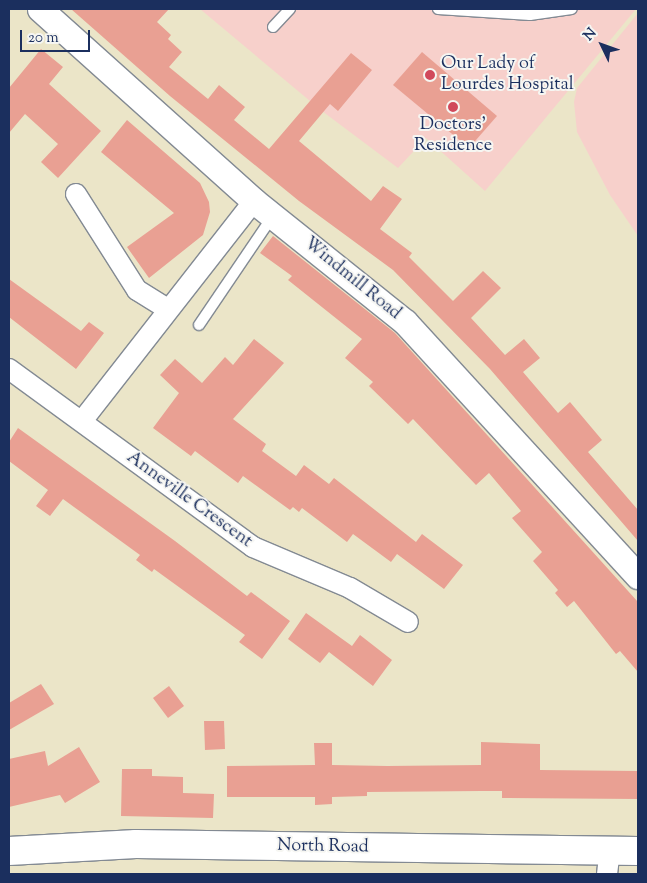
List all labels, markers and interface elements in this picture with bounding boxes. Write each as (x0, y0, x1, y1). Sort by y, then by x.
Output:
scale bar (22, 20, 92, 52)
north arrow (577, 20, 627, 70)
text: N (580, 24, 602, 46)
text: 20 m (28, 28, 59, 49)
place label: Our Lady of Lourdes Hospital (441, 54, 574, 96)
marker: Our Lady of Lourdes Hospital (423, 68, 437, 82)
marker: Doctors' Residence (447, 101, 459, 113)
place label: Doctors' Residence (414, 115, 492, 158)
street label: Windmill Road (299, 233, 405, 325)
street label: Anneville Crescent (122, 447, 256, 553)
street label: North Road (277, 835, 369, 859)

